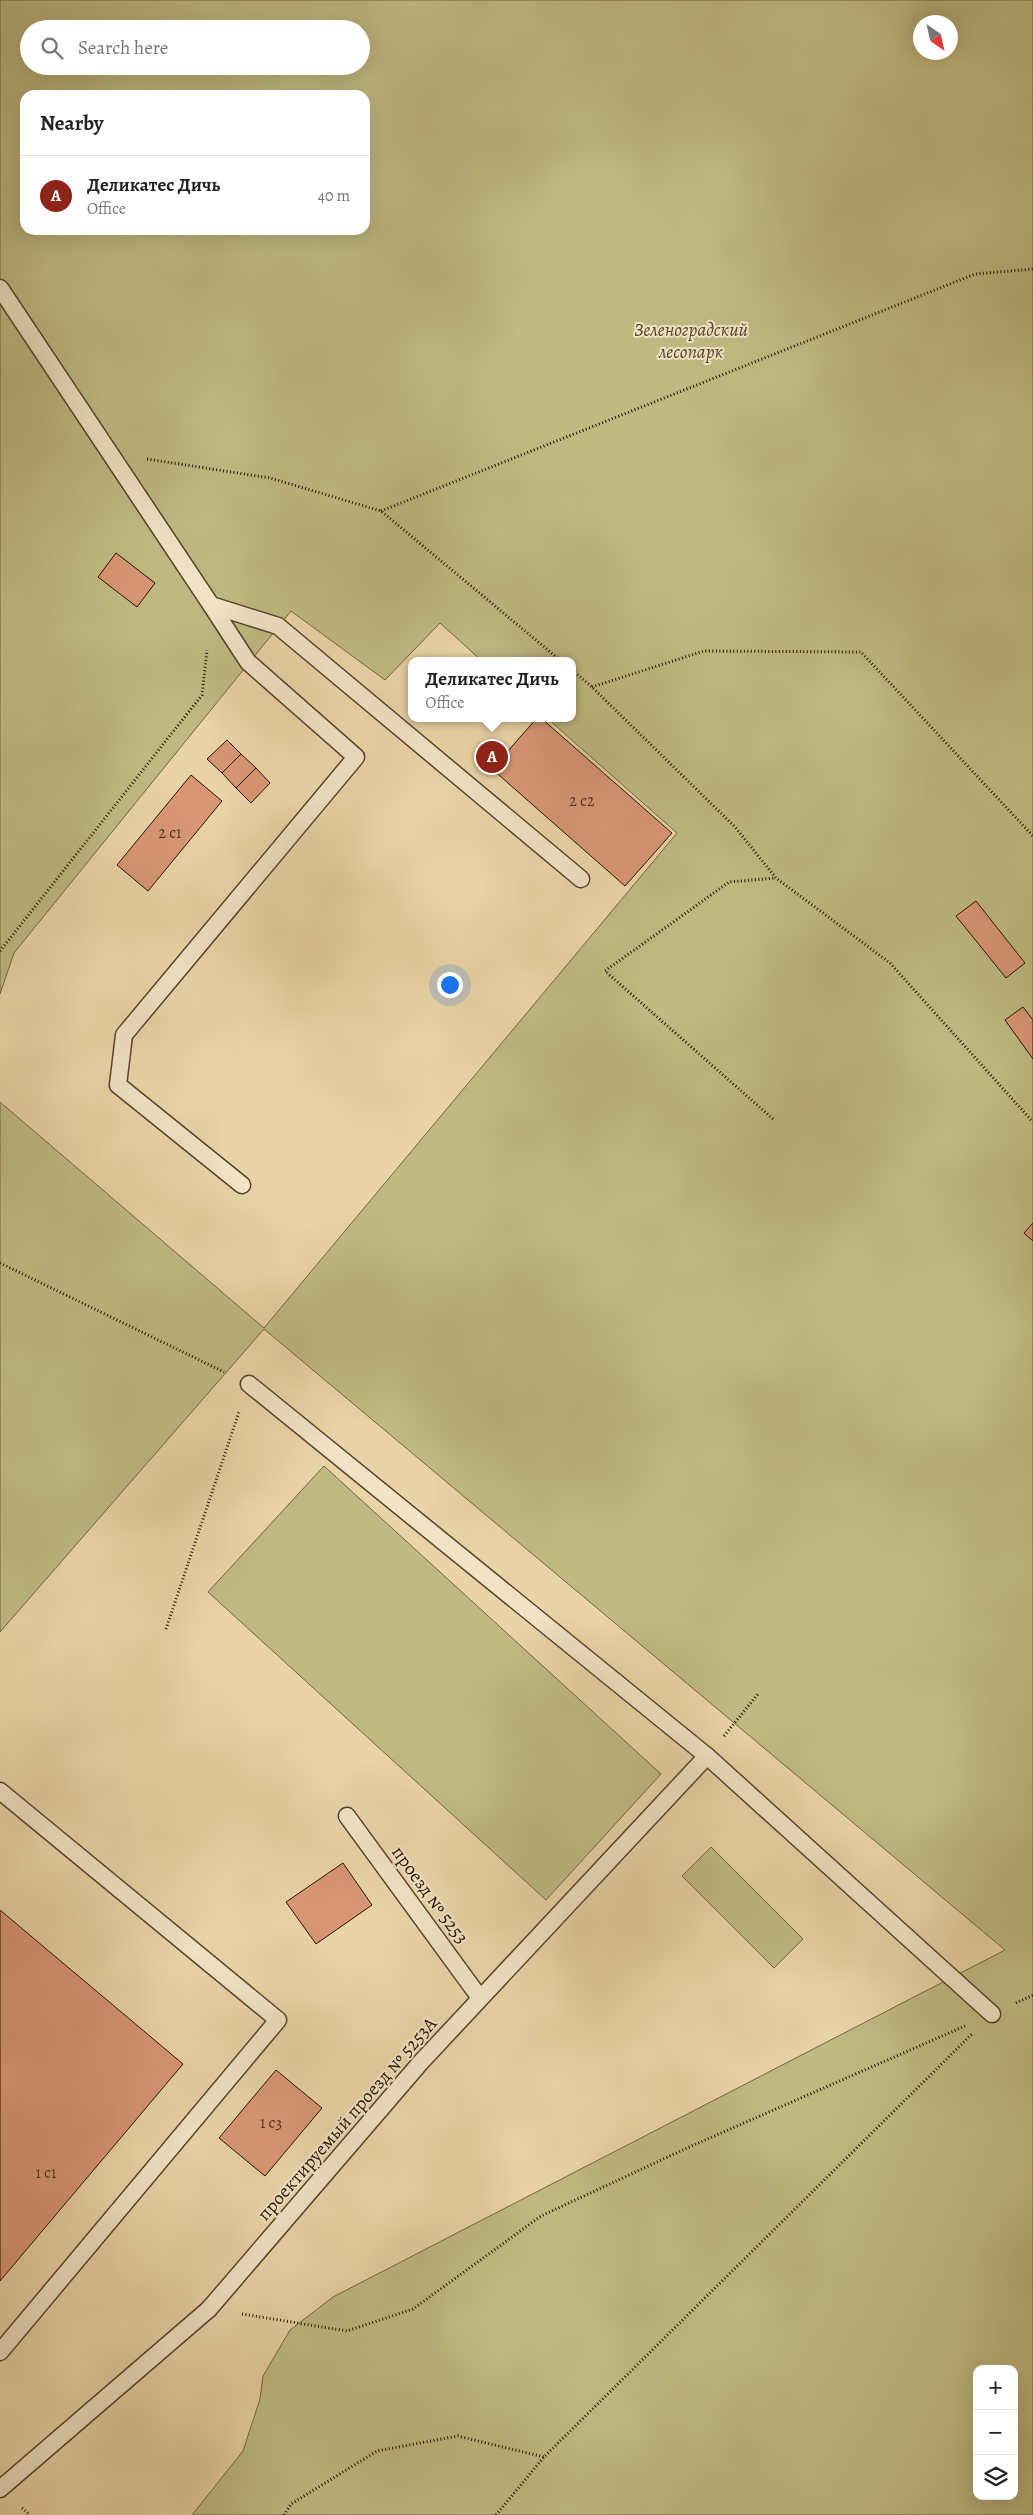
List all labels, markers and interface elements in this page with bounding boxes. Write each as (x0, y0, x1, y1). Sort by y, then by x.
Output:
north arrow (913, 15, 958, 60)
search box (20, 20, 370, 75)
icon: search (38, 34, 66, 62)
text: Search here (78, 35, 168, 61)
text: Nearby (40, 109, 103, 137)
text: Деликатес Дичь (87, 172, 220, 198)
text: A (51, 185, 61, 207)
text: 40 m (318, 185, 350, 207)
text: Office (87, 198, 126, 220)
park label: Зеленоградский лесопарк (634, 317, 748, 365)
popup (408, 657, 576, 722)
text: Деликатес Дичь (425, 666, 559, 692)
text: Office (425, 692, 464, 714)
pin: A (476, 738, 508, 776)
house number: 2 с2 (569, 790, 595, 812)
house number: 2 с1 (158, 822, 182, 844)
your location (437, 972, 463, 998)
street label: проезд № 5253 (386, 1841, 474, 1949)
street label: проектируемый проезд № 5253А (251, 2011, 443, 2226)
house number: 1 с3 (260, 2112, 282, 2134)
house number: 1 с1 (35, 2162, 57, 2184)
map controls (973, 2365, 1018, 2500)
button: + (973, 2365, 1018, 2410)
button: − (973, 2410, 1018, 2455)
button: layers (973, 2455, 1018, 2500)

